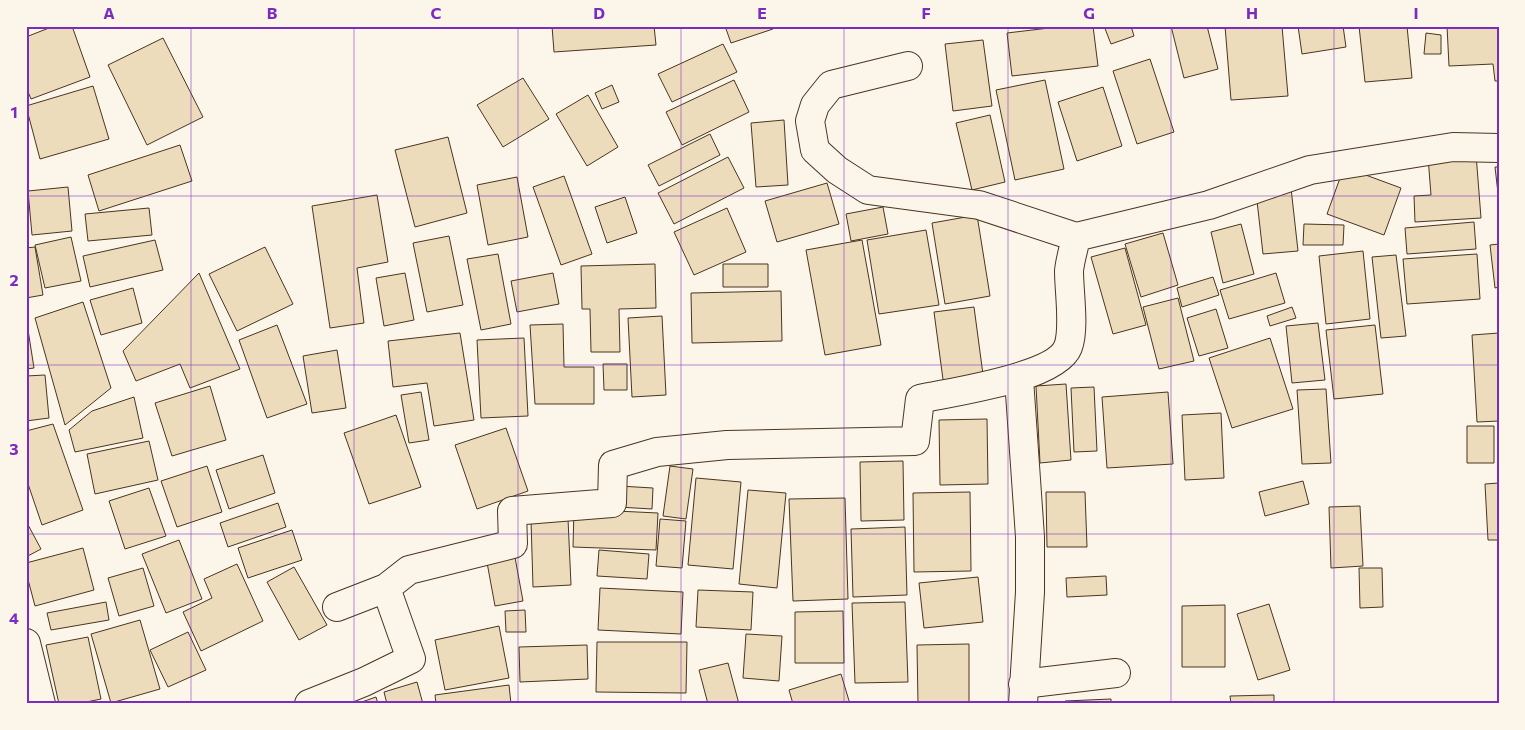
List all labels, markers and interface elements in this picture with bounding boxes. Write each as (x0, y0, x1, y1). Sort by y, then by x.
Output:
text: A (103, 3, 115, 22)
text: B (267, 3, 278, 22)
text: C (431, 3, 442, 22)
text: D (593, 3, 605, 22)
text: E (757, 3, 767, 22)
text: F (921, 3, 931, 22)
text: G (1083, 3, 1095, 22)
text: H (1246, 3, 1258, 22)
text: I (1413, 3, 1419, 22)
text: 1 (10, 102, 18, 121)
text: 2 (9, 270, 19, 289)
text: 3 (9, 439, 19, 458)
text: 4 (9, 608, 19, 627)

